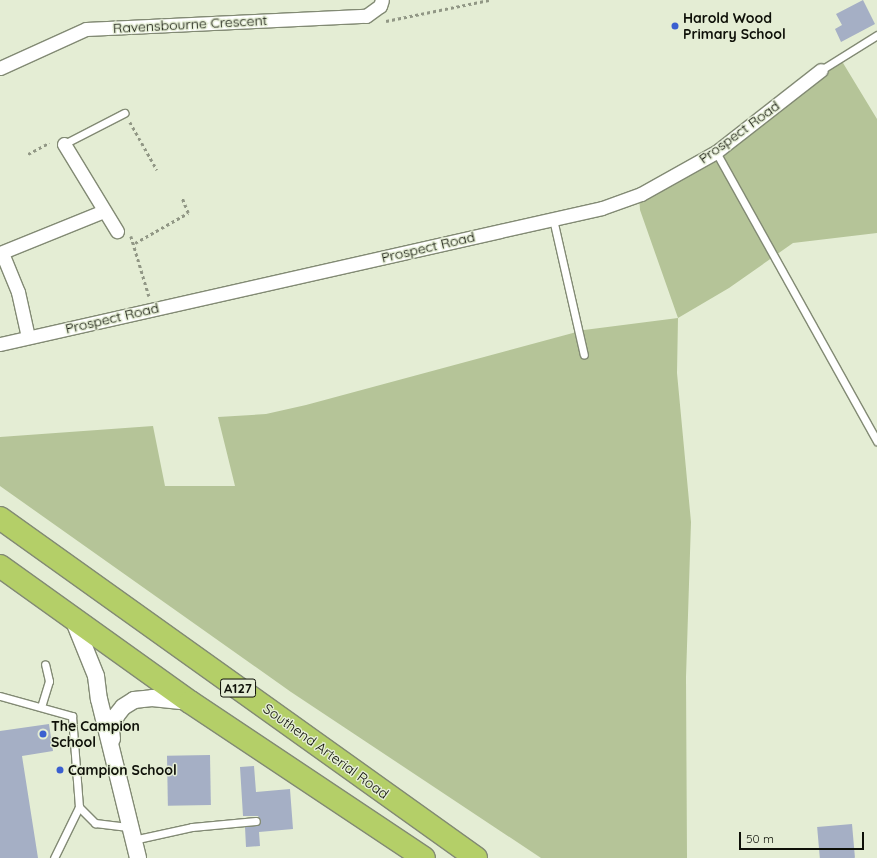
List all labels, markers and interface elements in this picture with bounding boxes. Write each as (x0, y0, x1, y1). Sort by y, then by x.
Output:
place label: Harold Wood Primary School (683, 10, 786, 42)
street label: Ravensbourne Crescent (112, 12, 268, 36)
marker: Harold Wood Primary School (670, 21, 680, 31)
street label: Prospect Road (695, 97, 783, 167)
street label: Prospect Road (380, 228, 476, 266)
street label: Prospect Road (64, 299, 160, 337)
road number: A127 (220, 677, 256, 699)
street label: Southend Arterial Road (260, 700, 392, 802)
place label: The Campion School (51, 718, 140, 750)
marker: The Campion School (38, 729, 48, 739)
place label: Campion School (68, 762, 177, 778)
marker: Campion School (55, 765, 65, 775)
scale bar (741, 824, 866, 850)
text: 50 m (746, 831, 774, 846)

